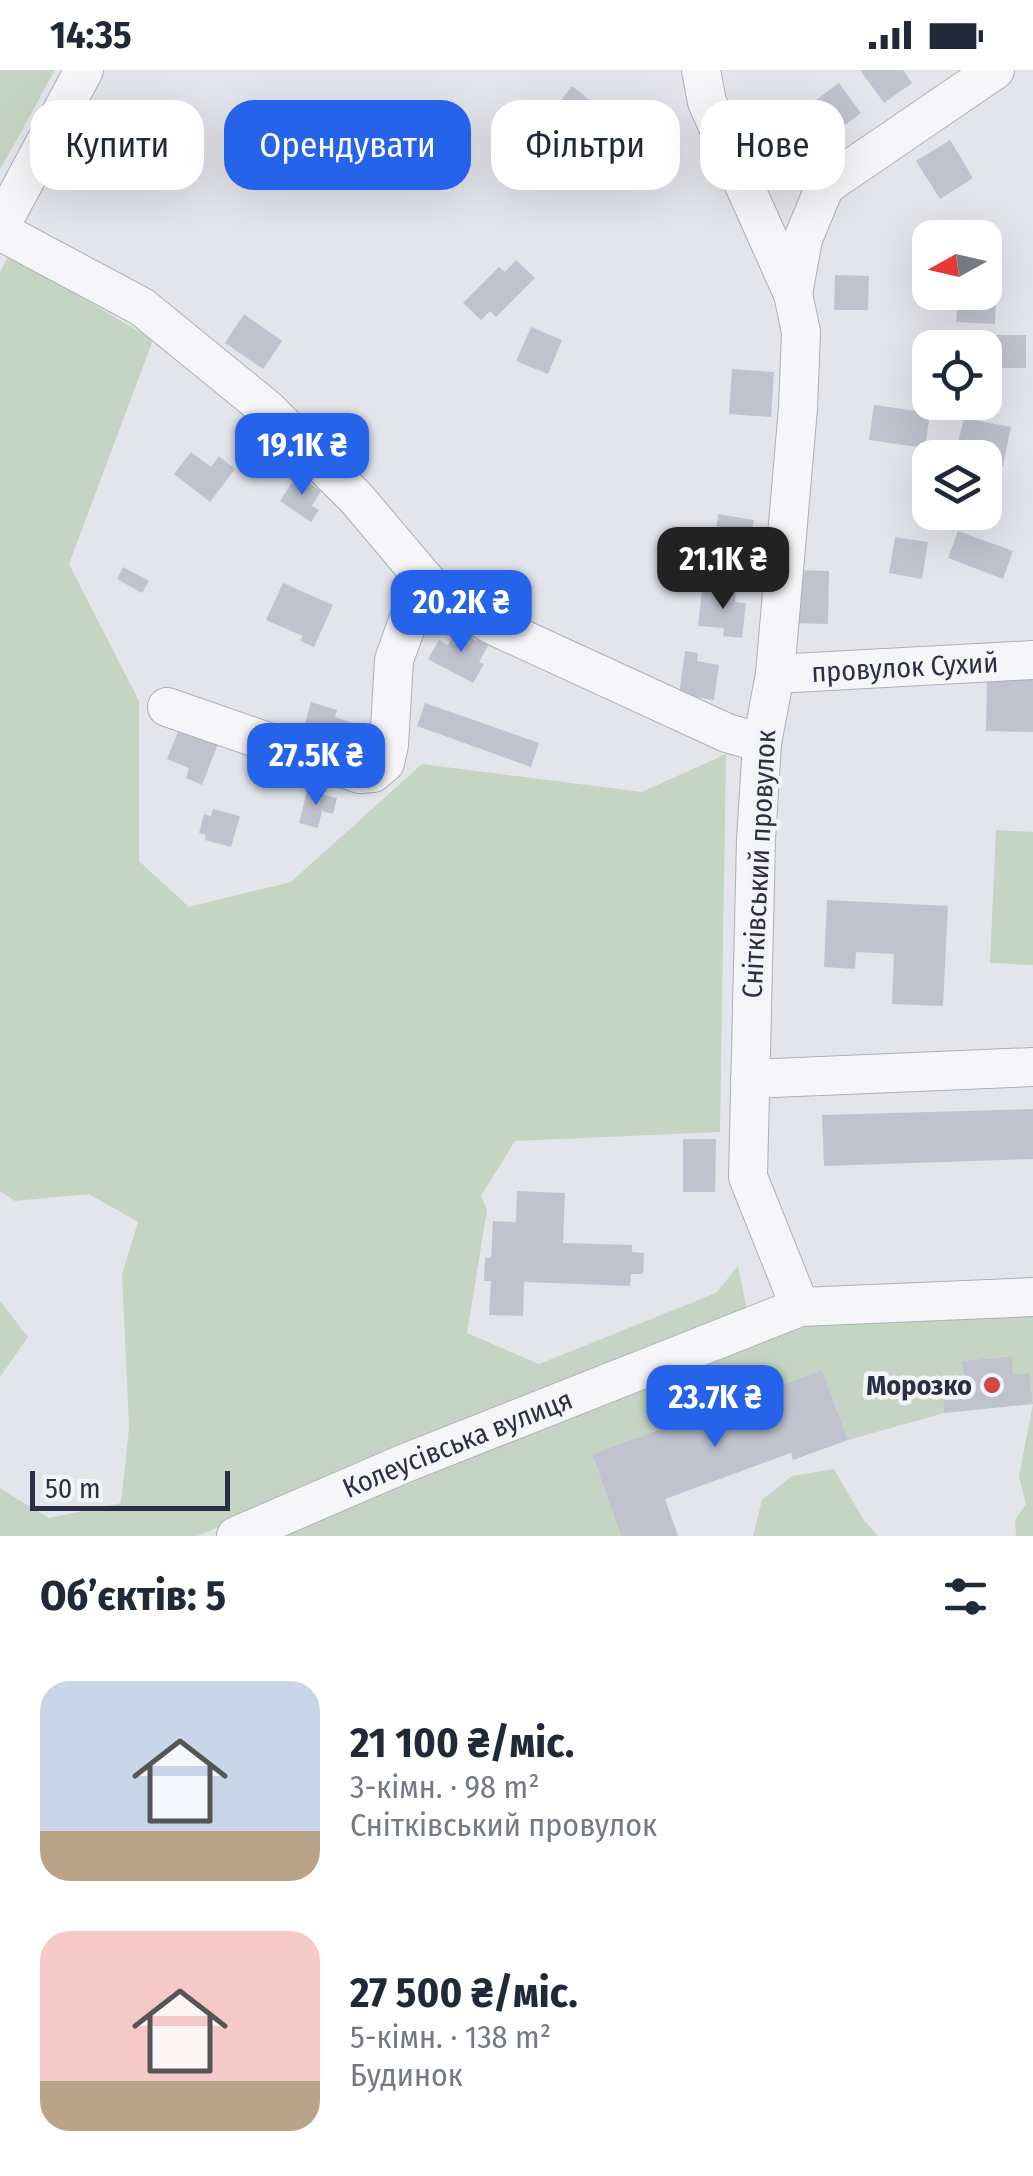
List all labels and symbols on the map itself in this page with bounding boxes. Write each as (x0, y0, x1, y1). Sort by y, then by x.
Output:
north arrow (912, 220, 1002, 310)
pin: 19.1K ₴ (210, 413, 394, 498)
pin: 21.1K ₴ (631, 527, 815, 612)
pin: 20.2K ₴ (369, 570, 553, 655)
street label: провулок Сухий (811, 645, 999, 688)
pin: 27.5K ₴ (224, 723, 408, 808)
street label: Снітківський провулок (735, 729, 783, 999)
pin: 23.7K ₴ (623, 1365, 807, 1450)
place label: Морозко (866, 1369, 972, 1402)
marker: Морозко (981, 1374, 1003, 1396)
street label: Колеусівська вулиця (338, 1382, 577, 1505)
scale bar (30, 1466, 230, 1510)

